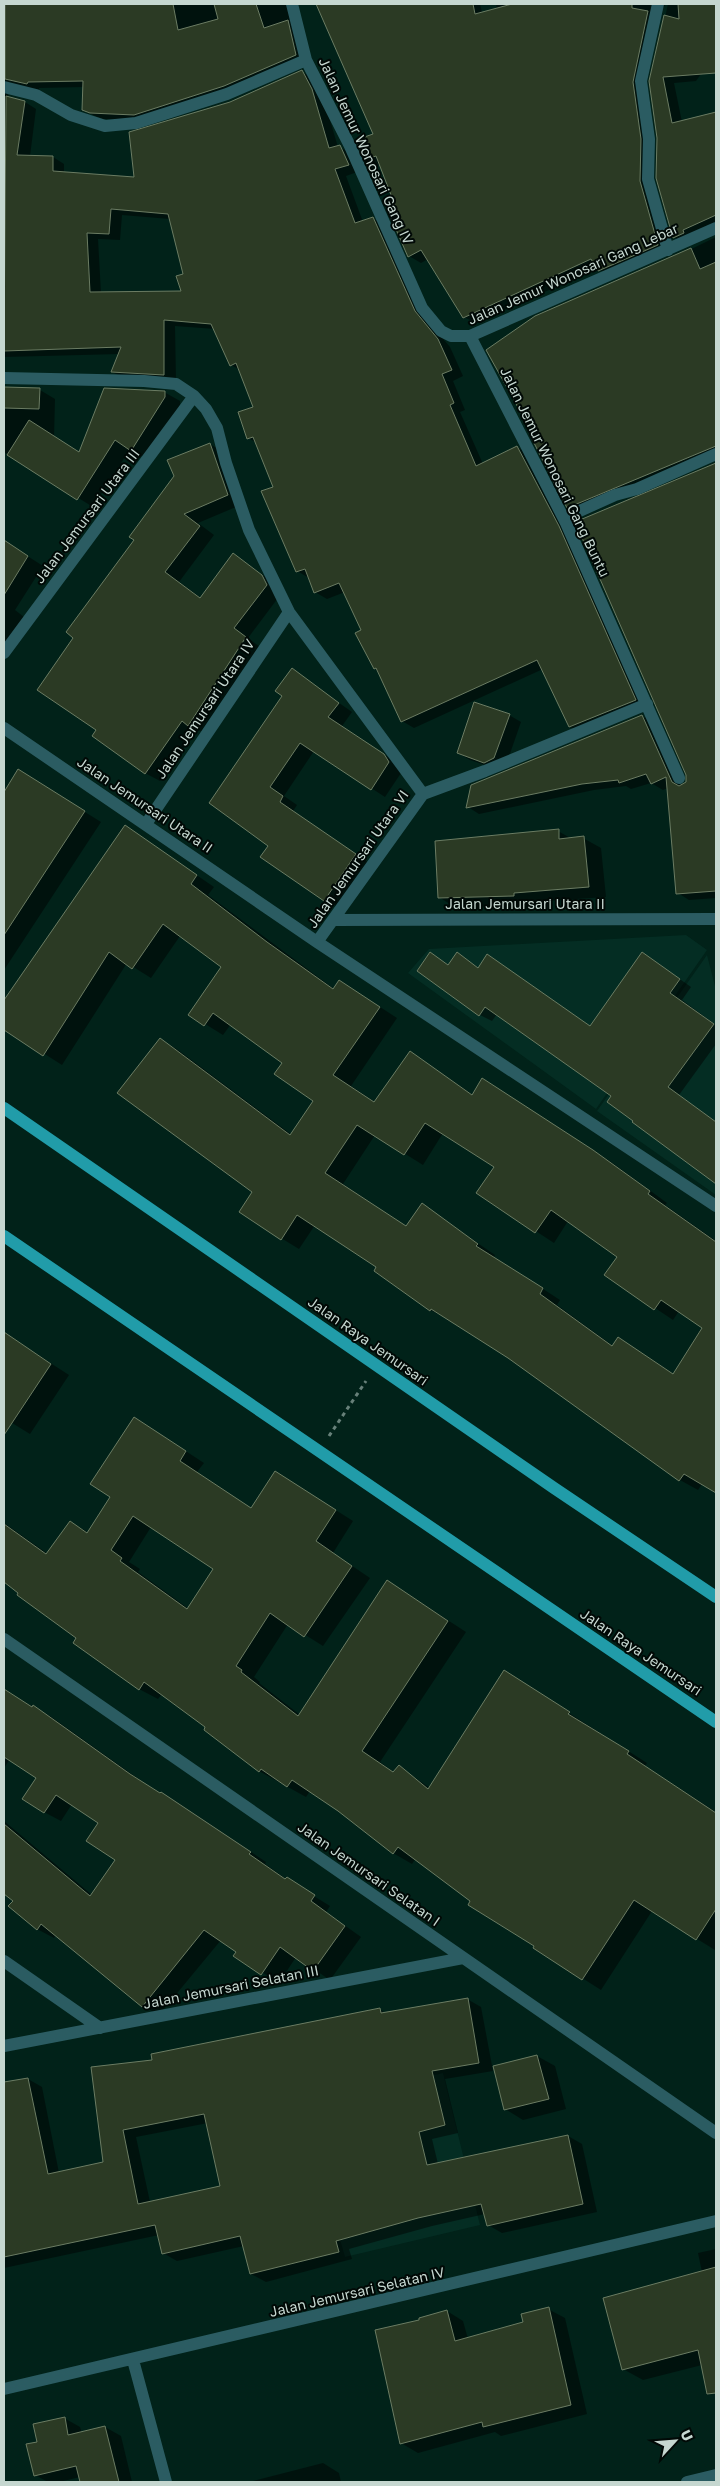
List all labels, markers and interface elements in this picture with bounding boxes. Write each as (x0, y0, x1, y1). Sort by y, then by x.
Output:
street label: Jalan Jemur Wonosari Gang IV (316, 55, 418, 248)
street label: Jalan Jemur Wonosari Gang Lebar (465, 219, 681, 328)
street label: Jalan Jemur Wonosari Gang Buntu (497, 364, 614, 579)
street label: Jalan Jemursari Utara III (30, 445, 143, 586)
street label: Jalan Jemursari Utara IV (151, 635, 258, 782)
street label: Jalan Jemursari Utara II (74, 753, 216, 856)
street label: Jalan Jemursari Utara VI (303, 786, 412, 931)
street label: Jalan Jemursari Utara II (445, 895, 605, 912)
street label: Jalan Raya Jemursari (305, 1293, 432, 1389)
street label: Jalan Raya Jemursari (577, 1605, 705, 1699)
street label: Jalan Jemursari Selatan I (295, 1818, 444, 1929)
street label: Jalan Jemursari Selatan III (142, 1961, 320, 2012)
street label: Jalan Jemursari Selatan IV (268, 2263, 447, 2320)
north arrow (650, 2416, 700, 2466)
text: U (677, 2427, 697, 2443)

